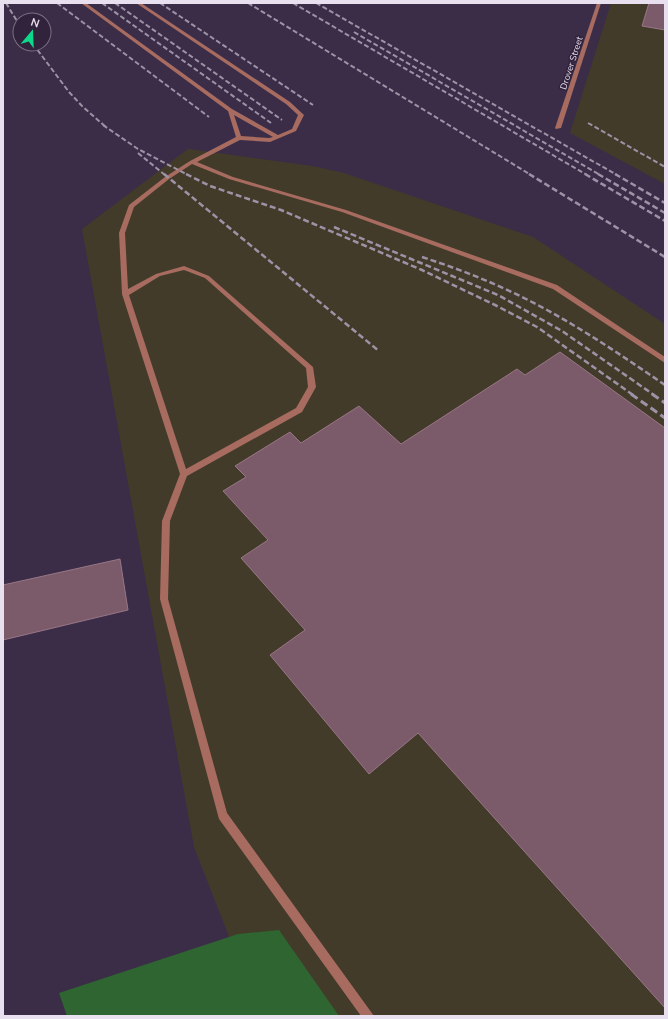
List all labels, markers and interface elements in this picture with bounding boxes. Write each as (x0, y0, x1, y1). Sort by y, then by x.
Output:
north arrow (12, 12, 52, 52)
text: N (29, 15, 41, 31)
street label: Drover Street (557, 35, 585, 91)

